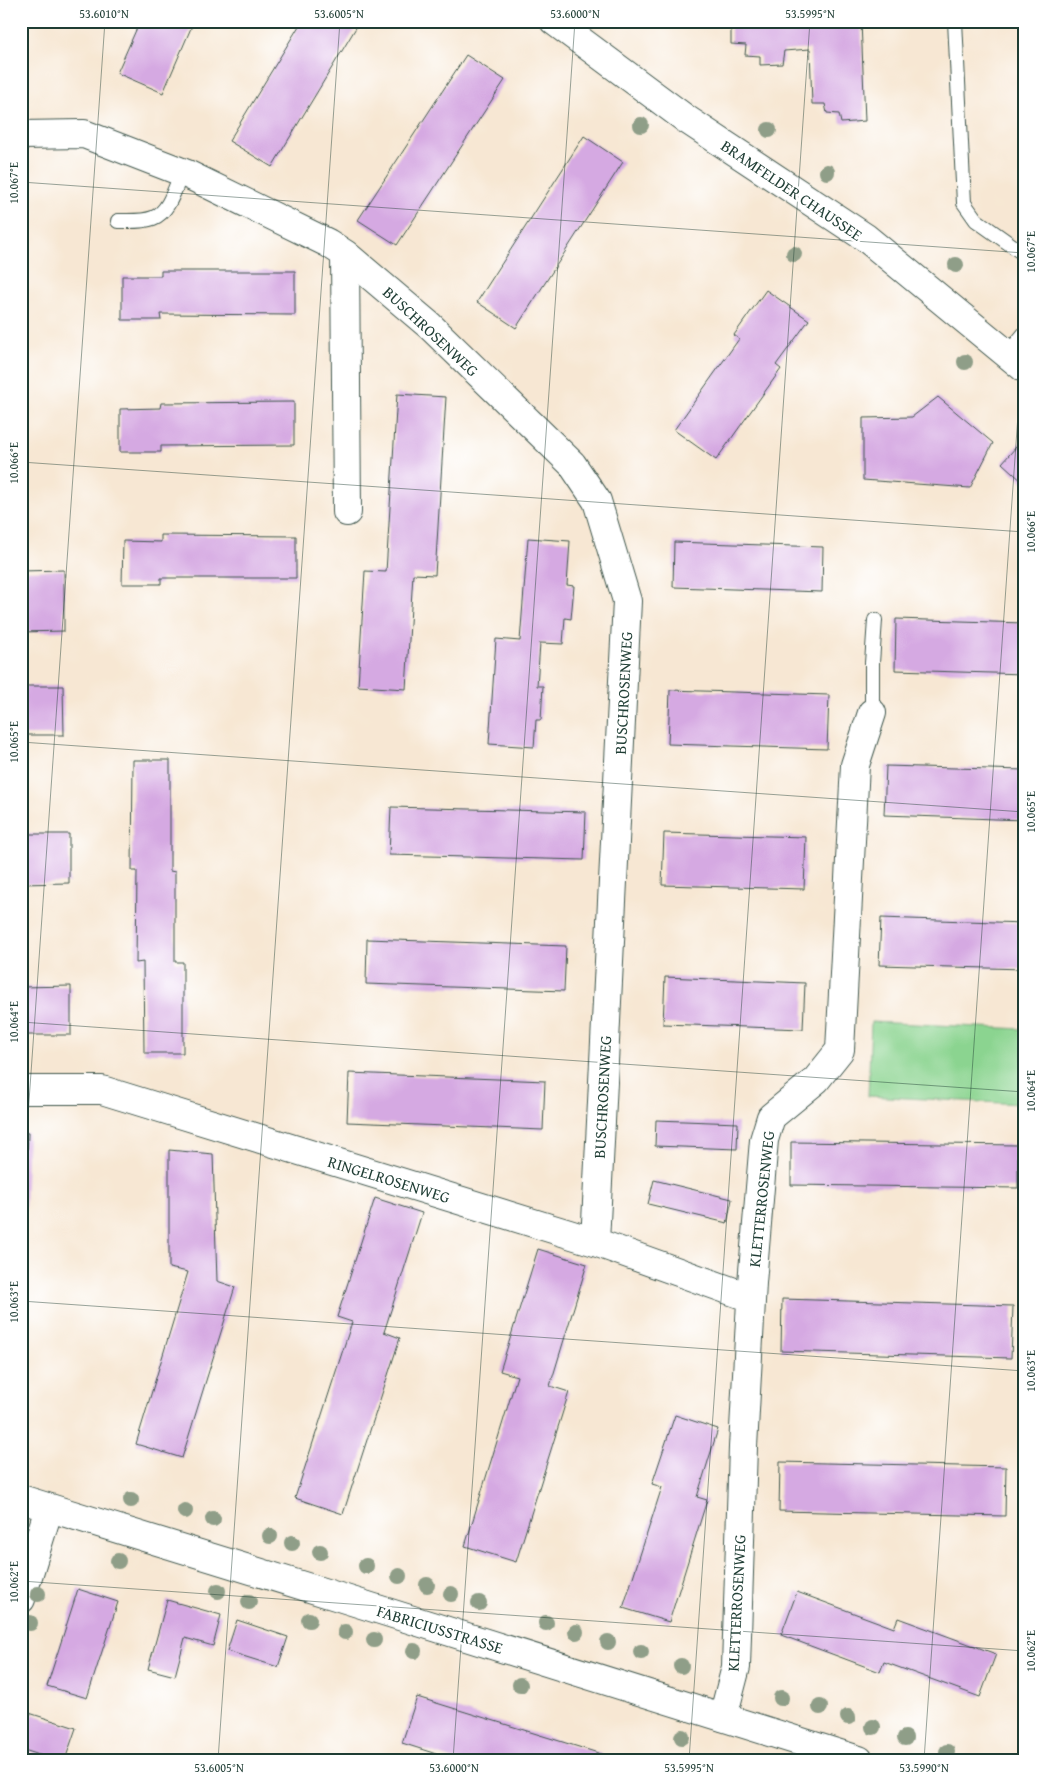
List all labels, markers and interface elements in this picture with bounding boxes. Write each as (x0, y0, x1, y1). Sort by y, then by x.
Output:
text: 53.6010°N (79, 5, 129, 22)
text: 53.6005°N (314, 5, 364, 22)
text: 53.6000°N (550, 5, 600, 22)
text: 53.5995°N (785, 5, 835, 22)
street label: BRAMFELDER CHAUSSEE (716, 134, 868, 246)
text: 10.067°E (5, 162, 22, 204)
text: 10.067°E (1022, 231, 1039, 273)
street label: BUSCHROSENWEG (378, 280, 485, 382)
text: 10.066°E (5, 442, 22, 484)
text: 10.066°E (1022, 511, 1039, 553)
street label: BUSCHROSENWEG (608, 630, 638, 755)
text: 10.065°E (5, 721, 22, 763)
text: 10.065°E (1022, 791, 1039, 833)
text: 10.064°E (5, 1001, 22, 1043)
street label: BUSCHROSENWEG (587, 1034, 617, 1159)
text: 10.064°E (1022, 1070, 1039, 1112)
street label: KLETTERROSENWEG (742, 1129, 780, 1268)
street label: RINGELROSENWEG (325, 1149, 453, 1209)
text: 10.063°E (5, 1281, 22, 1323)
text: 10.063°E (1022, 1350, 1039, 1392)
street label: KLETTERROSENWEG (720, 1533, 752, 1672)
text: 10.062°E (5, 1561, 22, 1603)
street label: FABRICIUSSTRASSE (374, 1598, 506, 1660)
text: 10.062°E (1022, 1630, 1039, 1672)
text: 53.6005°N (194, 1759, 244, 1776)
text: 53.6000°N (429, 1759, 479, 1776)
text: 53.5995°N (664, 1759, 714, 1776)
text: 53.5990°N (899, 1759, 949, 1776)

